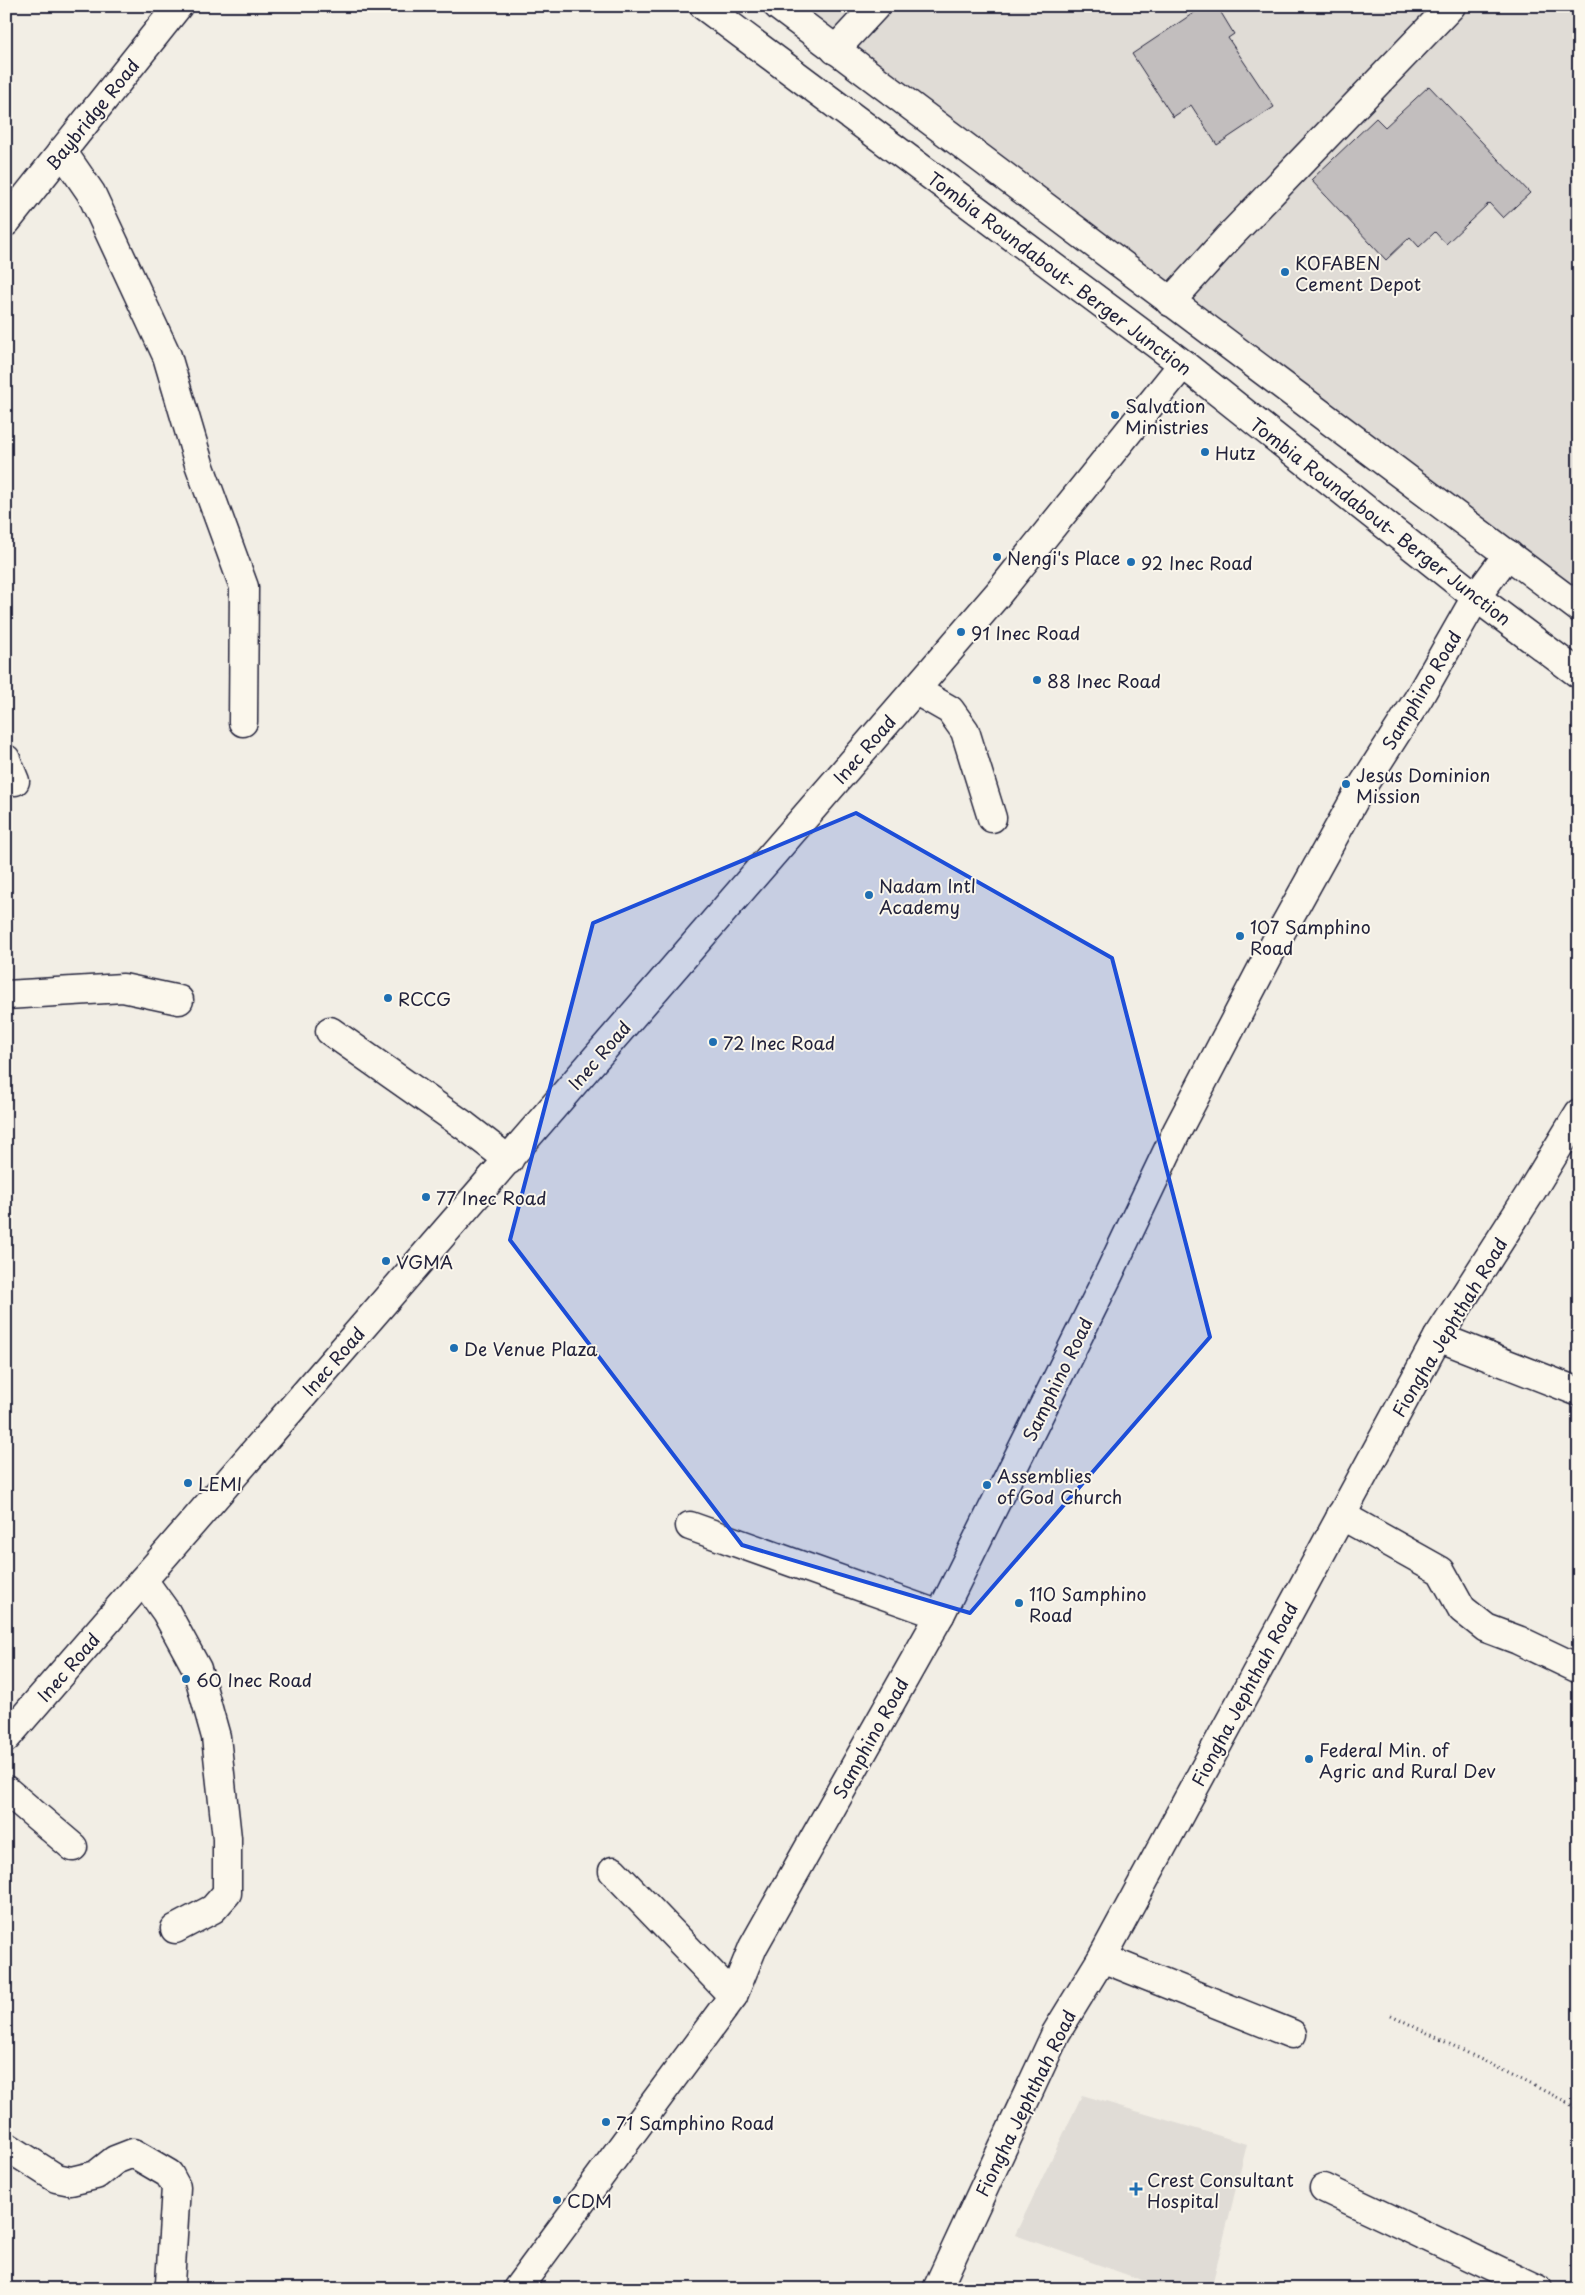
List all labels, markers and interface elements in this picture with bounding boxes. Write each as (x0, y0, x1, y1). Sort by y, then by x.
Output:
street label: Baybridge Road (39, 53, 145, 175)
street label: Tombia Roundabout- Berger Junction (922, 165, 1198, 381)
place label: KOFABEN Cement Depot (1295, 249, 1421, 297)
marker: KOFABEN Cement Depot (1279, 266, 1291, 278)
place label: Salvation Ministries (1125, 392, 1209, 440)
marker: Salvation Ministries (1109, 409, 1121, 421)
street label: Tombia Roundabout- Berger Junction (1245, 410, 1517, 632)
place label: Hutz (1215, 439, 1256, 466)
marker: Hutz (1199, 446, 1211, 458)
place label: Nengi's Place (1007, 544, 1120, 571)
place label: 92 Inec Road (1141, 549, 1253, 576)
marker: Nengi's Place (991, 551, 1003, 563)
marker: 92 Inec Road (1125, 556, 1137, 568)
place label: 91 Inec Road (971, 619, 1080, 646)
street label: Samphino Road (1375, 625, 1467, 755)
marker: 91 Inec Road (955, 626, 967, 638)
place label: 88 Inec Road (1047, 667, 1161, 694)
marker: 88 Inec Road (1031, 674, 1043, 686)
street label: Inec Road (826, 708, 902, 790)
place label: Jesus Dominion Mission (1356, 761, 1490, 809)
marker: Jesus Dominion Mission (1340, 778, 1352, 790)
place label: Nadam Intl Academy (879, 872, 976, 920)
marker: Nadam Intl Academy (863, 889, 875, 901)
place label: 107 Samphino Road (1250, 913, 1371, 961)
marker: 107 Samphino Road (1234, 930, 1246, 942)
place label: RCCG (398, 985, 451, 1012)
marker: RCCG (382, 992, 394, 1004)
street label: Inec Road (561, 1014, 637, 1096)
place label: 72 Inec Road (723, 1029, 835, 1056)
marker: 72 Inec Road (707, 1036, 719, 1048)
place label: 77 Inec Road (436, 1184, 547, 1211)
marker: 77 Inec Road (420, 1191, 432, 1203)
street label: Fiongha Jephthah Road (1385, 1232, 1513, 1422)
place label: VGMA (396, 1248, 453, 1275)
marker: VGMA (380, 1255, 392, 1267)
street label: Samphino Road (1015, 1313, 1099, 1445)
street label: Inec Road (295, 1320, 371, 1402)
place label: De Venue Plaza (464, 1335, 598, 1362)
marker: De Venue Plaza (448, 1342, 460, 1354)
place label: Assemblies of God Church (997, 1462, 1122, 1510)
place label: LEMI (198, 1470, 242, 1497)
marker: LEMI (182, 1477, 194, 1489)
marker: Assemblies of God Church (981, 1479, 993, 1491)
place label: 110 Samphino Road (1029, 1580, 1146, 1628)
marker: 110 Samphino Road (1013, 1597, 1025, 1609)
street label: Fiongha Jephthah Road (1184, 1597, 1304, 1791)
street label: Inec Road (30, 1626, 106, 1708)
place label: 60 Inec Road (196, 1666, 312, 1693)
marker: 60 Inec Road (180, 1673, 192, 1685)
street label: Samphino Road (826, 1673, 914, 1803)
place label: Federal Min. of Agric and Rural Dev (1319, 1736, 1496, 1784)
marker: Federal Min. of Agric and Rural Dev (1303, 1753, 1315, 1765)
street label: Fiongha Jephthah Road (968, 2005, 1082, 2201)
place label: 71 Samphino Road (616, 2109, 774, 2136)
marker: 71 Samphino Road (600, 2116, 612, 2128)
place label: Crest Consultant Hospital (1147, 2166, 1294, 2214)
marker: Crest Consultant Hospital (1129, 2182, 1143, 2196)
place label: CDM (567, 2187, 612, 2214)
marker: CDM (551, 2194, 563, 2206)

